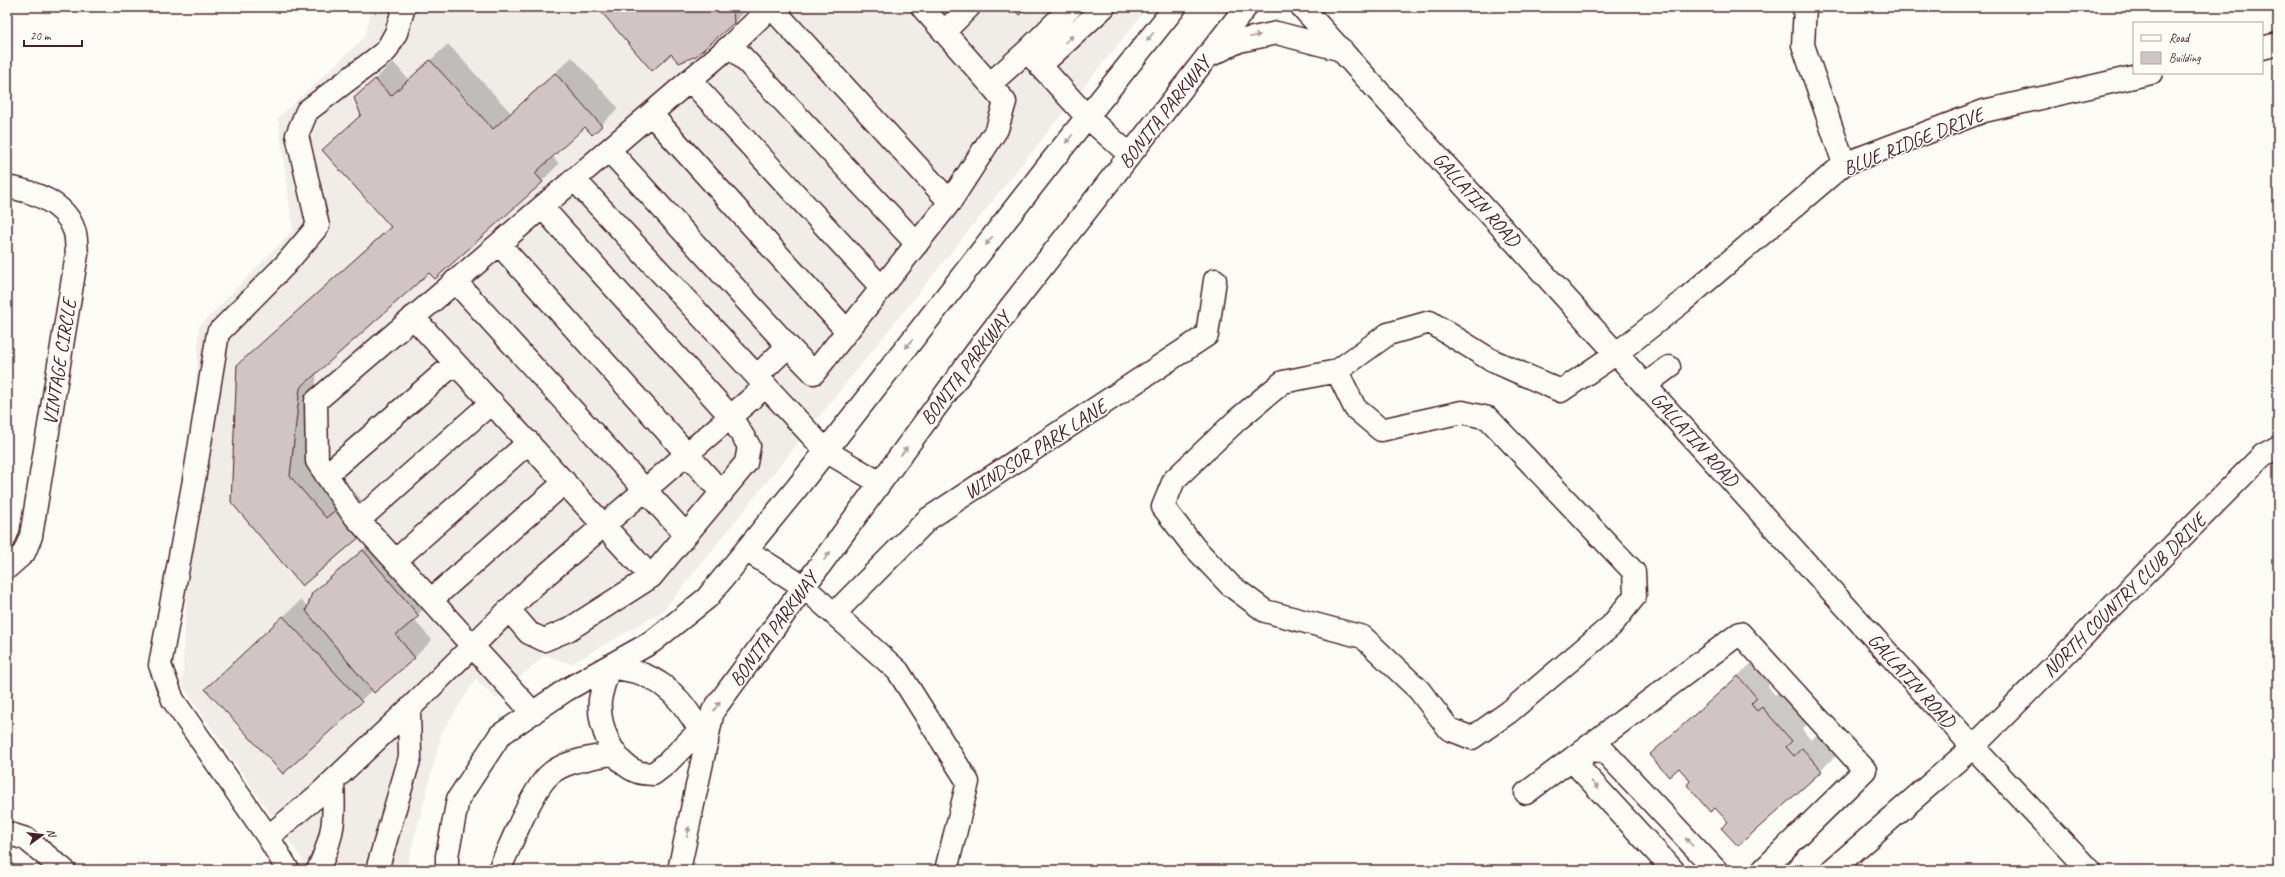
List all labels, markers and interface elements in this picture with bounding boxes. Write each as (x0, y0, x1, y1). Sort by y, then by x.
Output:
scale bar (24, 22, 82, 48)
legend (2133, 22, 2263, 74)
text: 20 m (30, 28, 52, 44)
text: Road (2169, 30, 2191, 46)
one-way arrow (1146, 32, 1155, 43)
one-way arrow (1249, 33, 1261, 39)
one-way arrow (1064, 35, 1074, 44)
street label: BONITA PARKWAY (1113, 49, 1218, 173)
text: Building (2169, 50, 2201, 66)
street label: BLUE RIDGE DRIVE (1839, 101, 1990, 181)
one-way arrow (1065, 133, 1073, 144)
street label: GALLATIN ROAD (1428, 147, 1527, 253)
one-way arrow (985, 236, 993, 247)
street label: VINTAGE CIRCLE (37, 294, 82, 427)
street label: BONITA PARKWAY (915, 304, 1018, 430)
one-way arrow (905, 338, 913, 349)
street label: GALLATIN ROAD (1646, 387, 1745, 493)
street label: WINDSOR PARK LANE (959, 392, 1114, 505)
one-way arrow (900, 446, 908, 456)
street label: NORTH COUNTRY CLUB DRIVE (2037, 506, 2214, 683)
one-way arrow (823, 551, 831, 561)
street label: BONITA PARKWAY (724, 565, 825, 691)
street label: GALLATIN ROAD (1863, 628, 1962, 734)
one-way arrow (713, 701, 721, 711)
one-way arrow (1590, 780, 1599, 790)
north arrow (22, 815, 62, 855)
one-way arrow (685, 826, 691, 838)
text: N (44, 827, 60, 840)
one-way arrow (1685, 836, 1694, 847)

